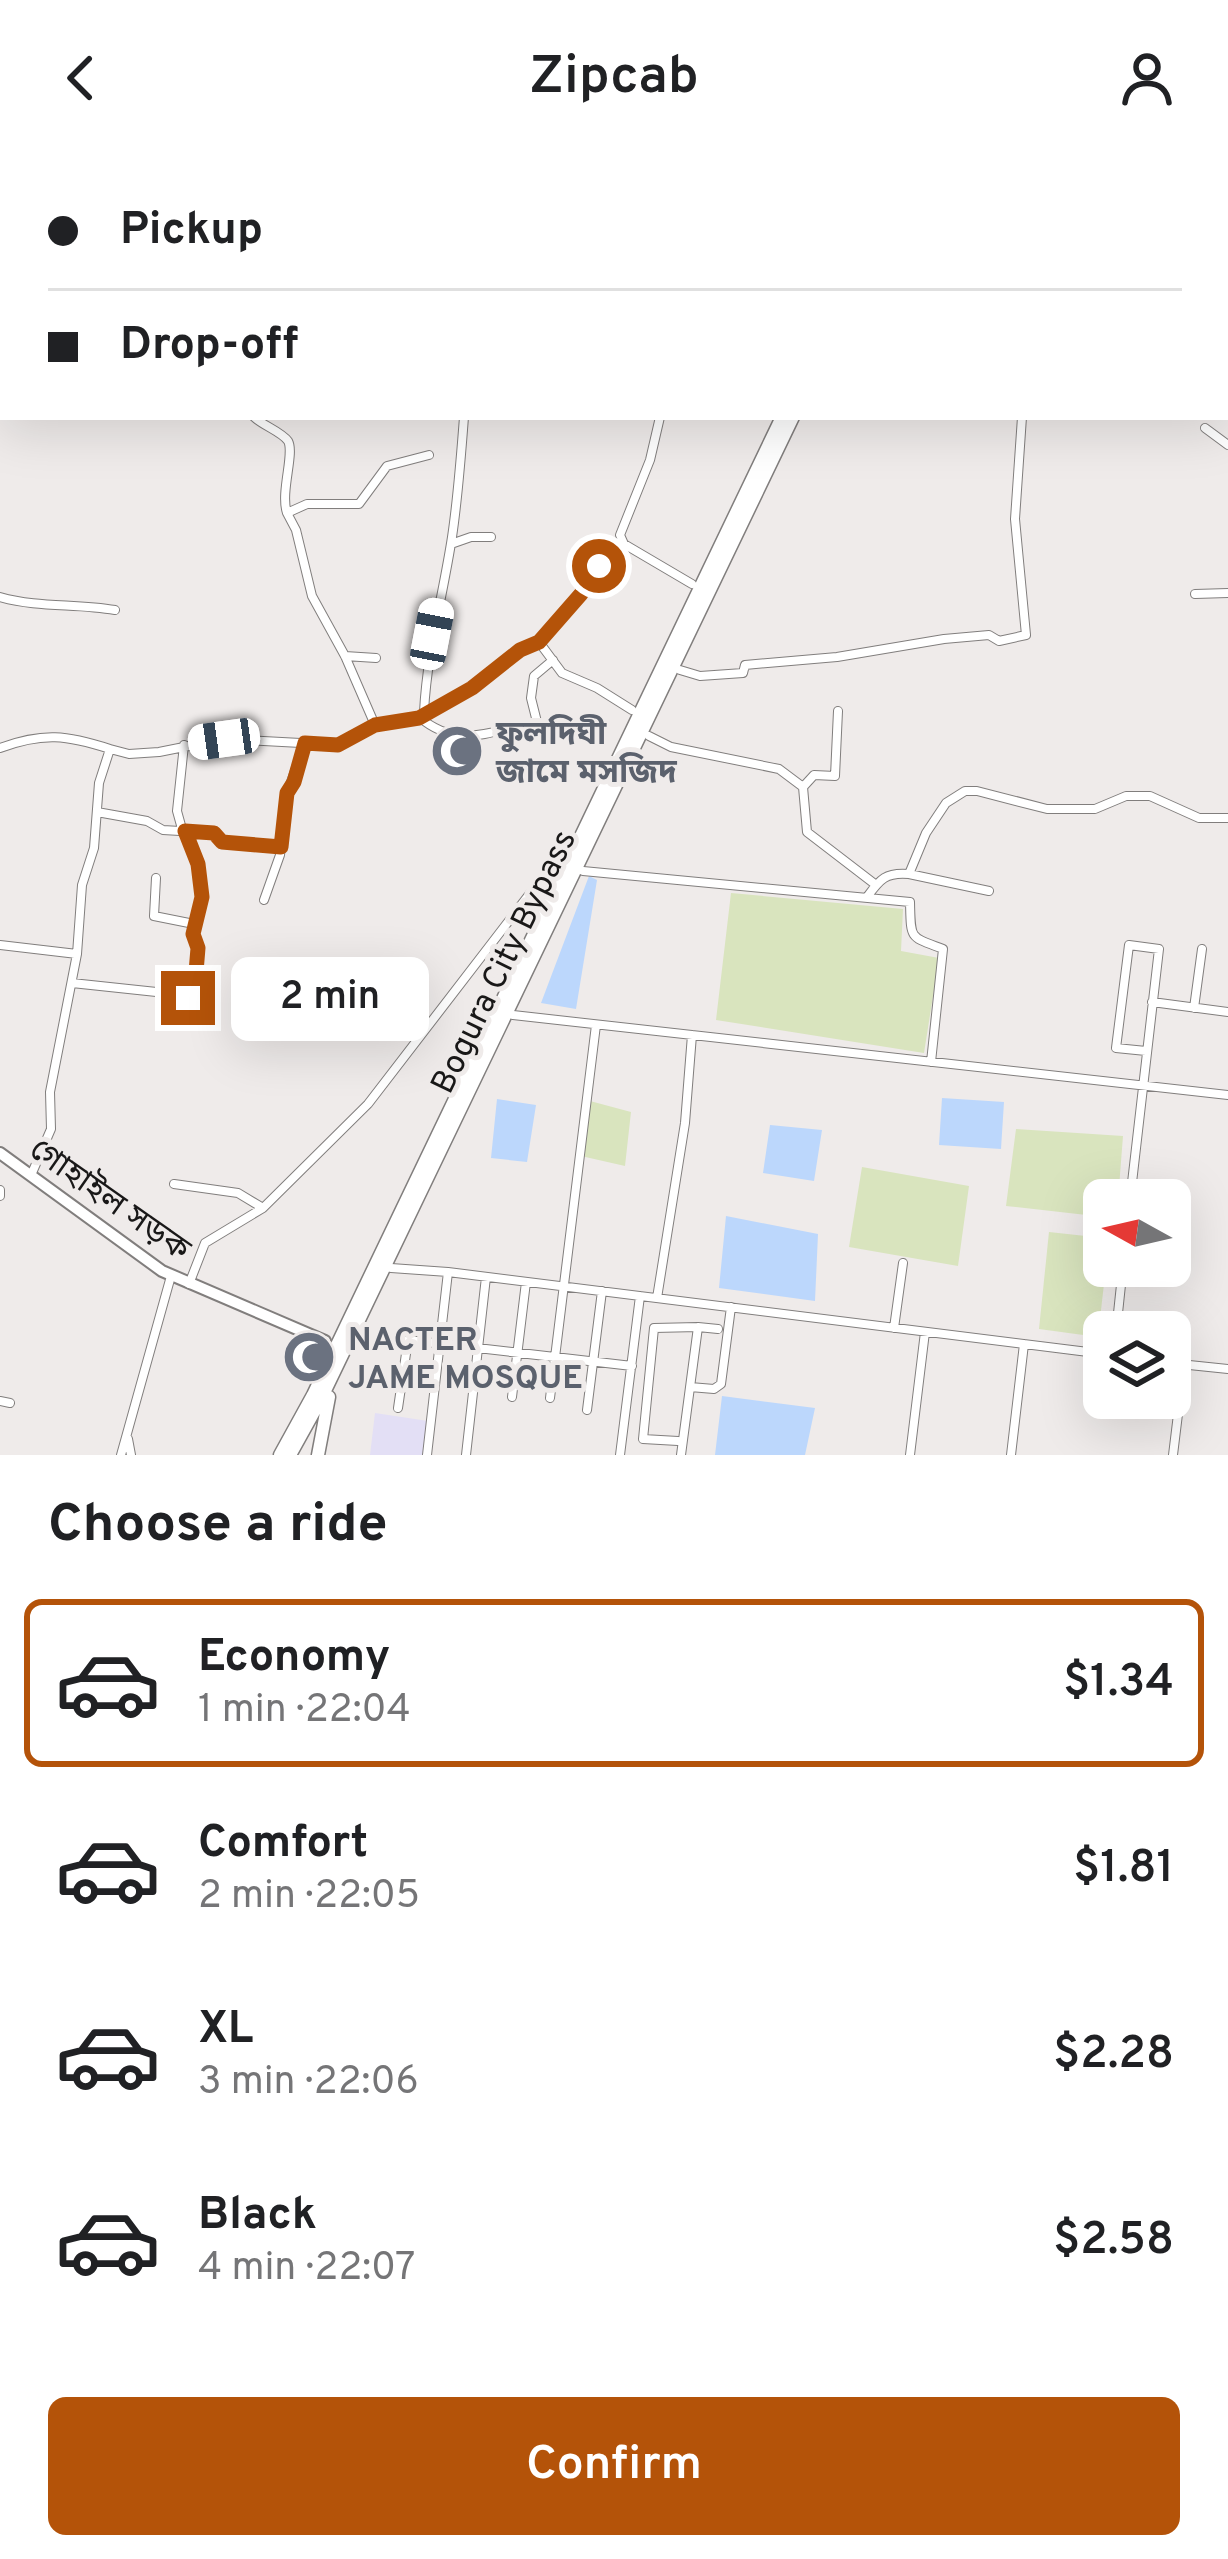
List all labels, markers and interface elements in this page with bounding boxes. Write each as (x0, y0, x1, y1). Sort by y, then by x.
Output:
text: Zipcab (529, 44, 699, 113)
icon: back (48, 45, 114, 111)
icon: person (1114, 45, 1180, 111)
text: Pickup (120, 203, 263, 260)
text: Drop-off (120, 318, 299, 375)
route start (572, 539, 626, 593)
car (407, 595, 457, 673)
place label: ফুলদিঘী জামে মসজিদ (495, 714, 678, 795)
car (186, 716, 262, 762)
mosque icon: ফুলদিঘী জামে মসজিদ (429, 723, 485, 779)
street label: Bogura City Bypass (424, 824, 588, 1102)
callout: 2 min (230, 956, 428, 1040)
route end (161, 971, 215, 1025)
text: 2 min (280, 974, 380, 1023)
street label: গোহাইল সড়ক (20, 1129, 199, 1272)
north arrow (1083, 1179, 1191, 1287)
map controls (1083, 1179, 1191, 1419)
button: layers (1083, 1311, 1191, 1419)
place label: NACTER JAME MOSQUE (348, 1321, 583, 1401)
mosque icon: NACTER JAME MOSQUE (281, 1329, 337, 1385)
text: Choose a ride (48, 1492, 388, 1561)
icon: car (54, 1629, 162, 1737)
text: Economy (198, 1630, 390, 1687)
text: $1.34 (1063, 1655, 1174, 1712)
text: 1 min · 22:04 (198, 1687, 411, 1736)
icon: car (54, 1815, 162, 1923)
text: Comfort (198, 1816, 368, 1873)
text: $1.81 (1073, 1841, 1174, 1898)
text: 2 min · 22:05 (198, 1873, 420, 1922)
icon: car (54, 2001, 162, 2109)
text: XL (198, 2002, 253, 2059)
text: $2.28 (1053, 2027, 1174, 2084)
text: 3 min · 22:06 (198, 2059, 419, 2108)
icon: car (54, 2187, 162, 2295)
text: Black (198, 2188, 317, 2245)
text: $2.58 (1053, 2213, 1174, 2270)
text: 4 min · 22:07 (198, 2245, 415, 2294)
button: Confirm (48, 2397, 1180, 2535)

